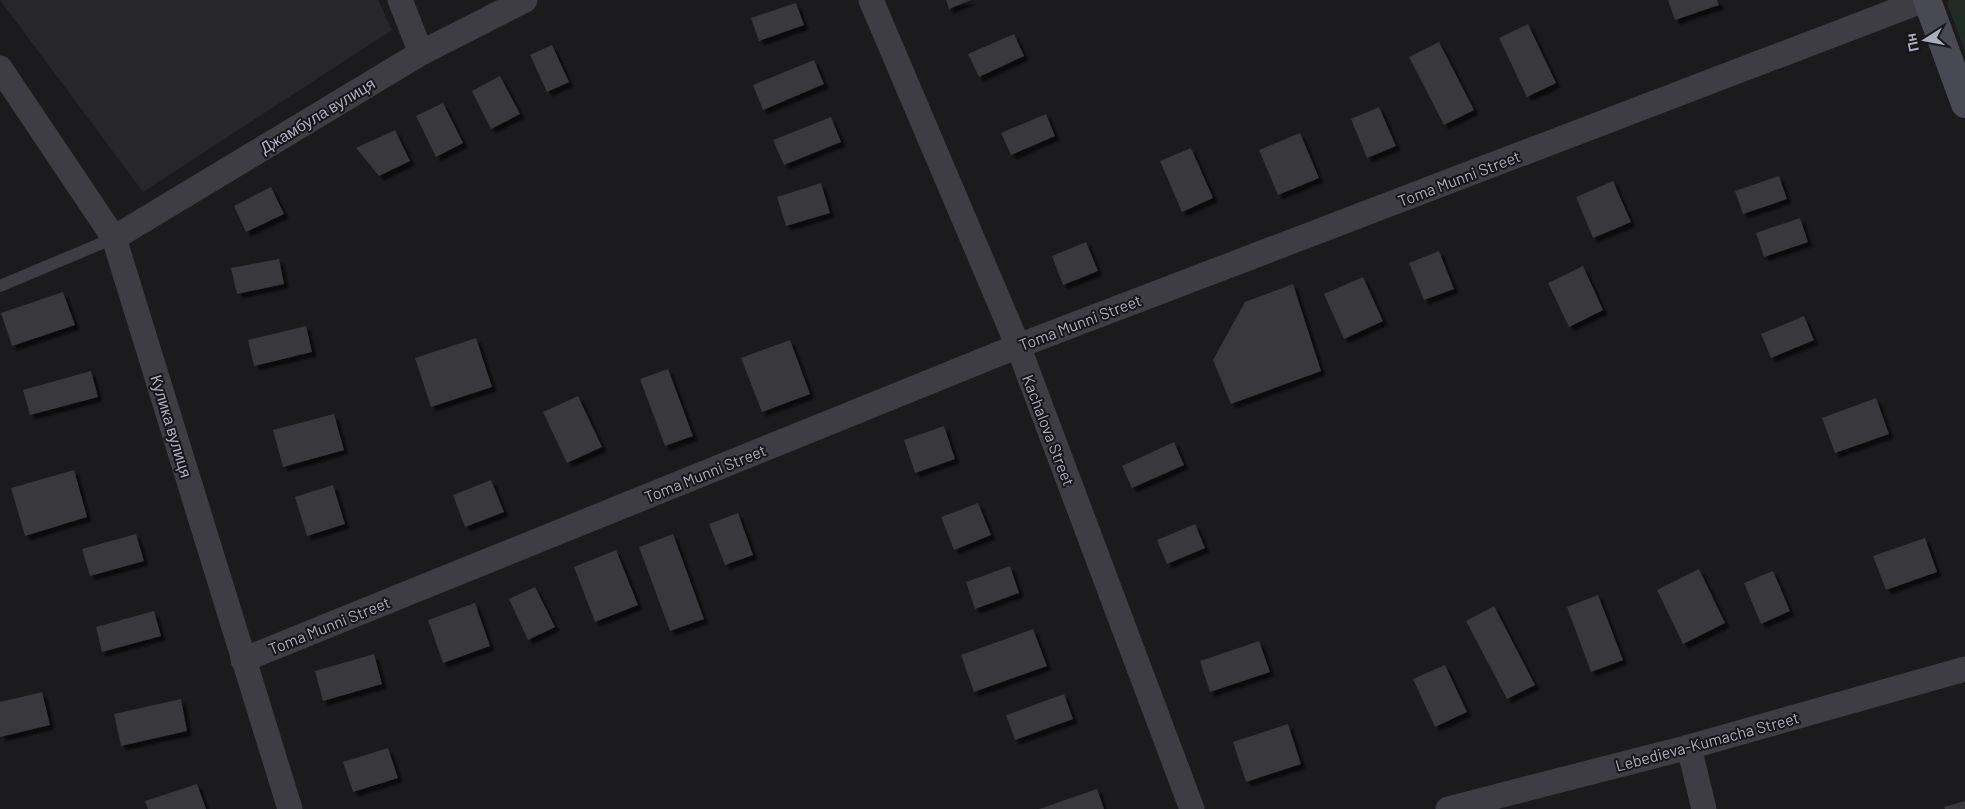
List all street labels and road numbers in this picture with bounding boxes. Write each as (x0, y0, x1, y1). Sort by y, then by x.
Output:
street label: Джамбула вулиця (256, 73, 378, 157)
street label: Toma Munni Street (1395, 146, 1523, 210)
street label: Toma Munni Street (1016, 290, 1144, 354)
street label: Кулика вулиця (147, 372, 197, 480)
street label: Kachalova Street (1019, 372, 1079, 488)
street label: Toma Munni Street (641, 440, 769, 506)
street label: Toma Munni Street (265, 592, 393, 658)
street label: Lebedieva-Kumacha Street (1613, 707, 1801, 775)

